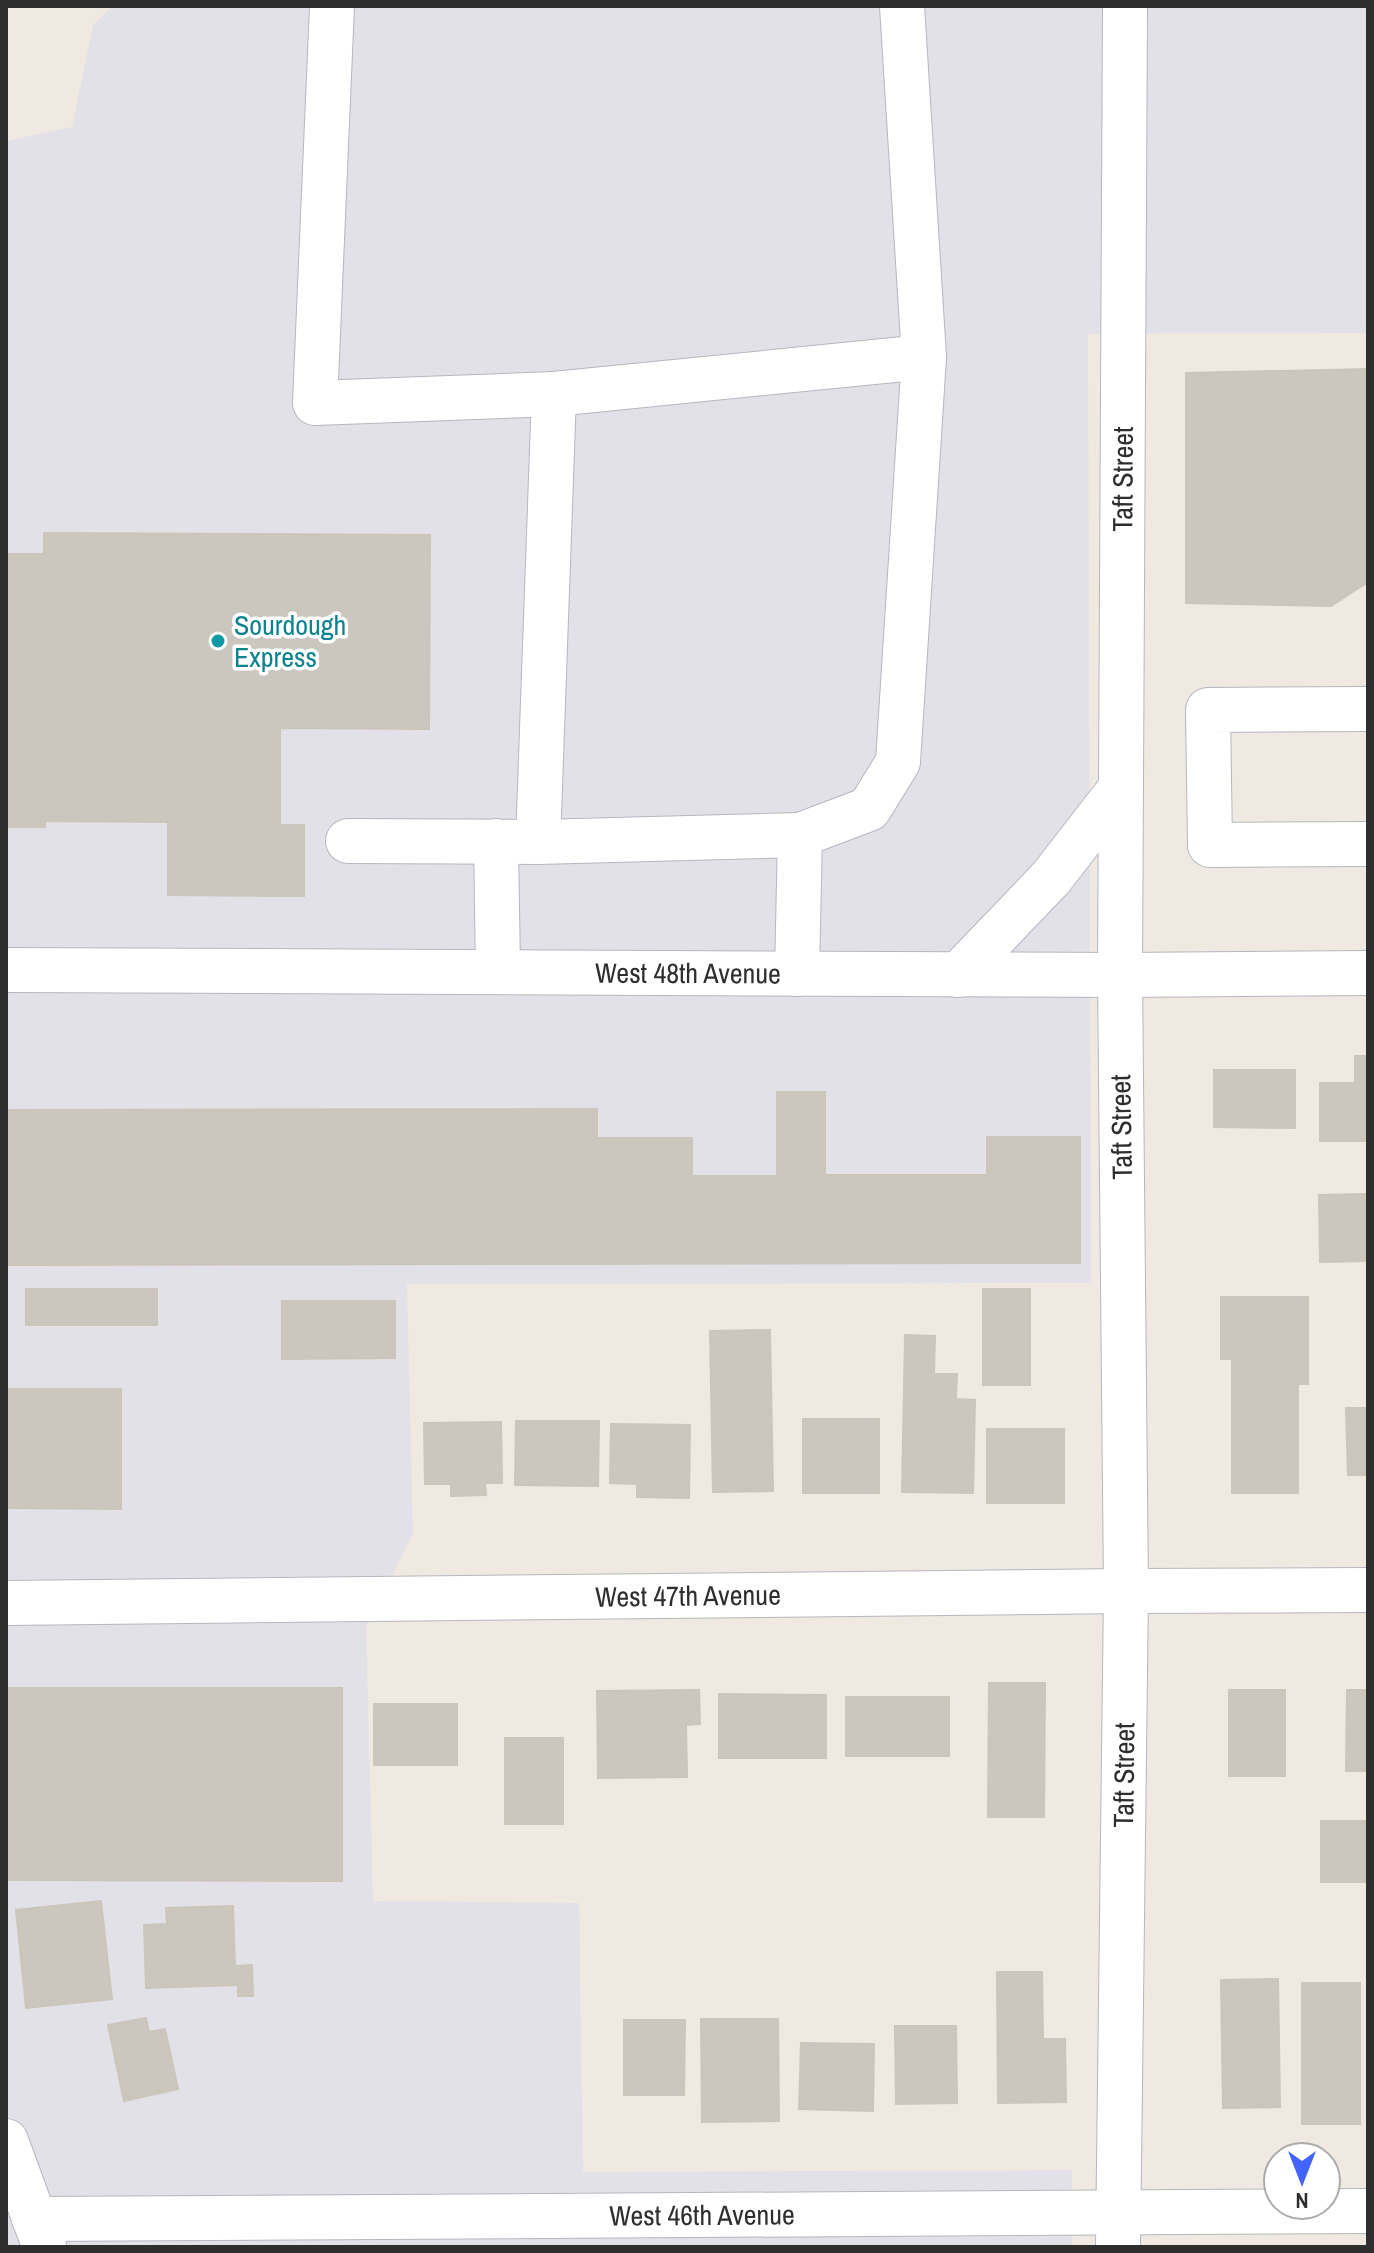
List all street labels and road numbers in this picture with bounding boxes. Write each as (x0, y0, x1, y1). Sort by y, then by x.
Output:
street label: Taft Street (1103, 426, 1142, 532)
street label: West 48th Avenue (595, 954, 781, 992)
street label: Taft Street (1101, 1074, 1141, 1180)
street label: West 47th Avenue (595, 1576, 781, 1616)
street label: Taft Street (1104, 1722, 1143, 1828)
street label: West 46th Avenue (609, 2195, 795, 2235)

